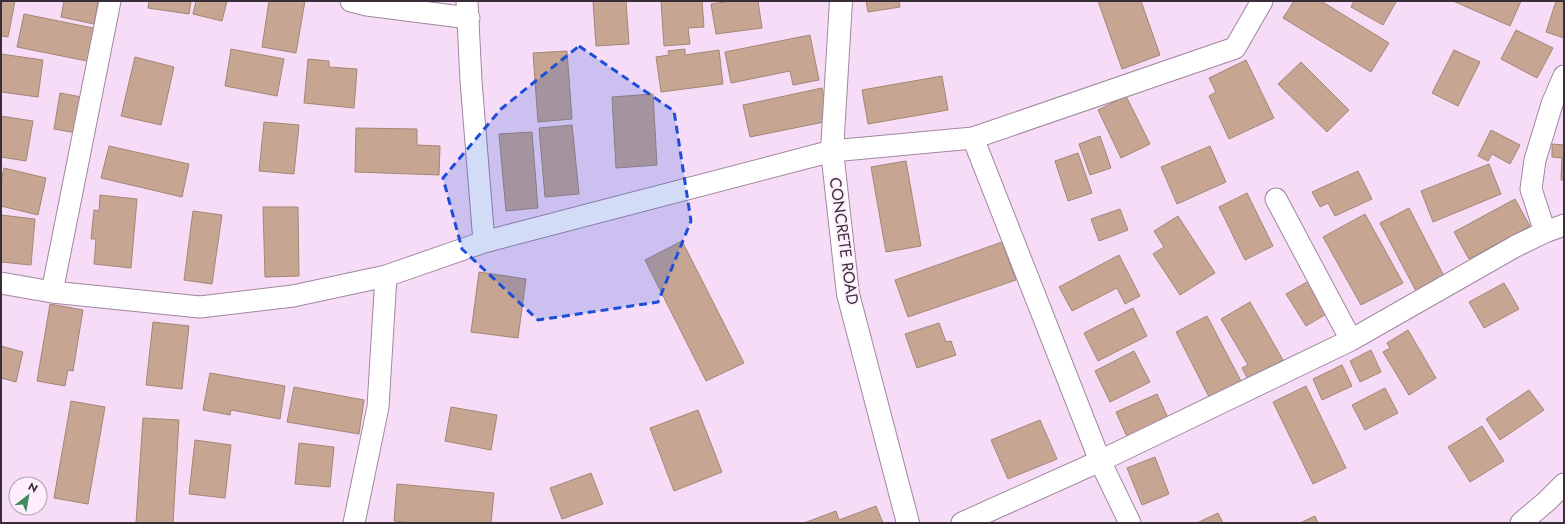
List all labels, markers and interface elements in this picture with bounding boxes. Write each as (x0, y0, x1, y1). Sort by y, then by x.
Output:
street label: CONCRETE ROAD (824, 176, 864, 306)
north arrow (8, 476, 48, 516)
text: N (25, 478, 41, 497)

